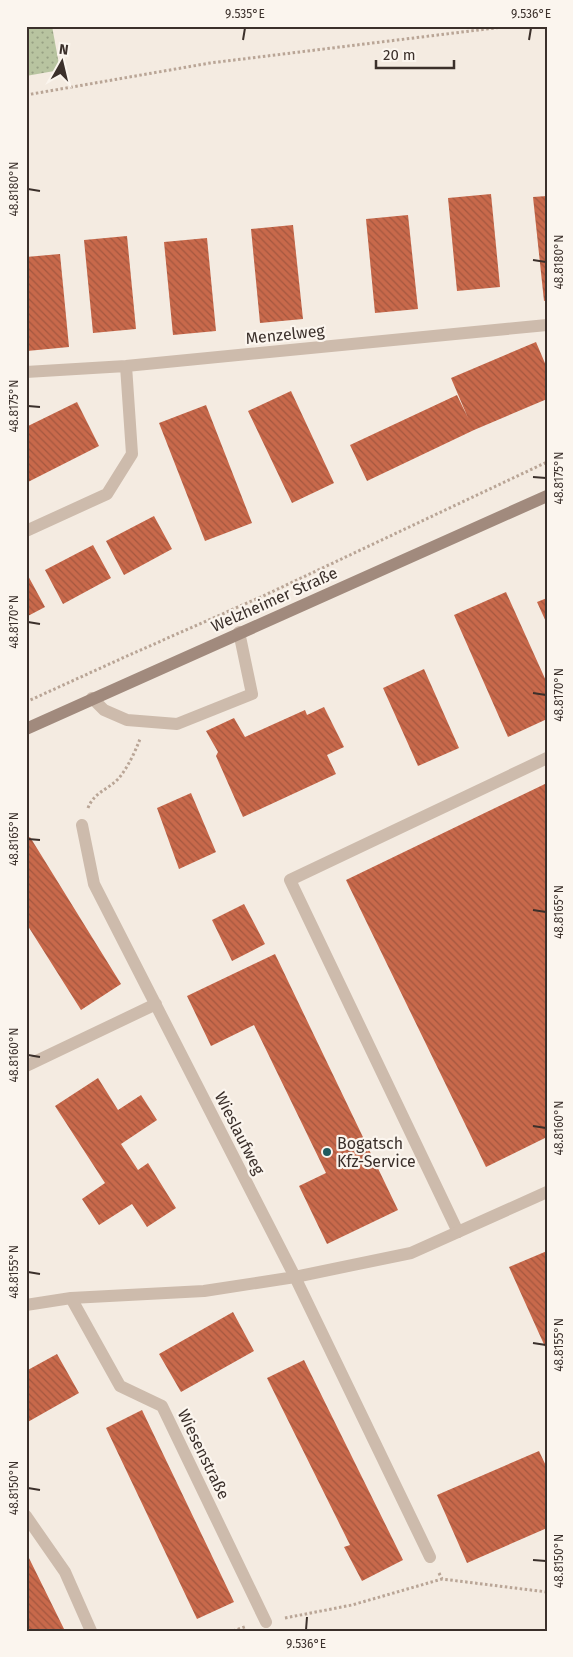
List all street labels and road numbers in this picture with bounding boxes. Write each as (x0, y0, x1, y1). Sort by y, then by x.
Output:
street label: Menzelweg (245, 321, 326, 348)
street label: Welzheimer Straße (208, 563, 340, 636)
street label: Wieslaufweg (211, 1089, 269, 1178)
street label: Wiesenstraße (174, 1406, 234, 1502)

